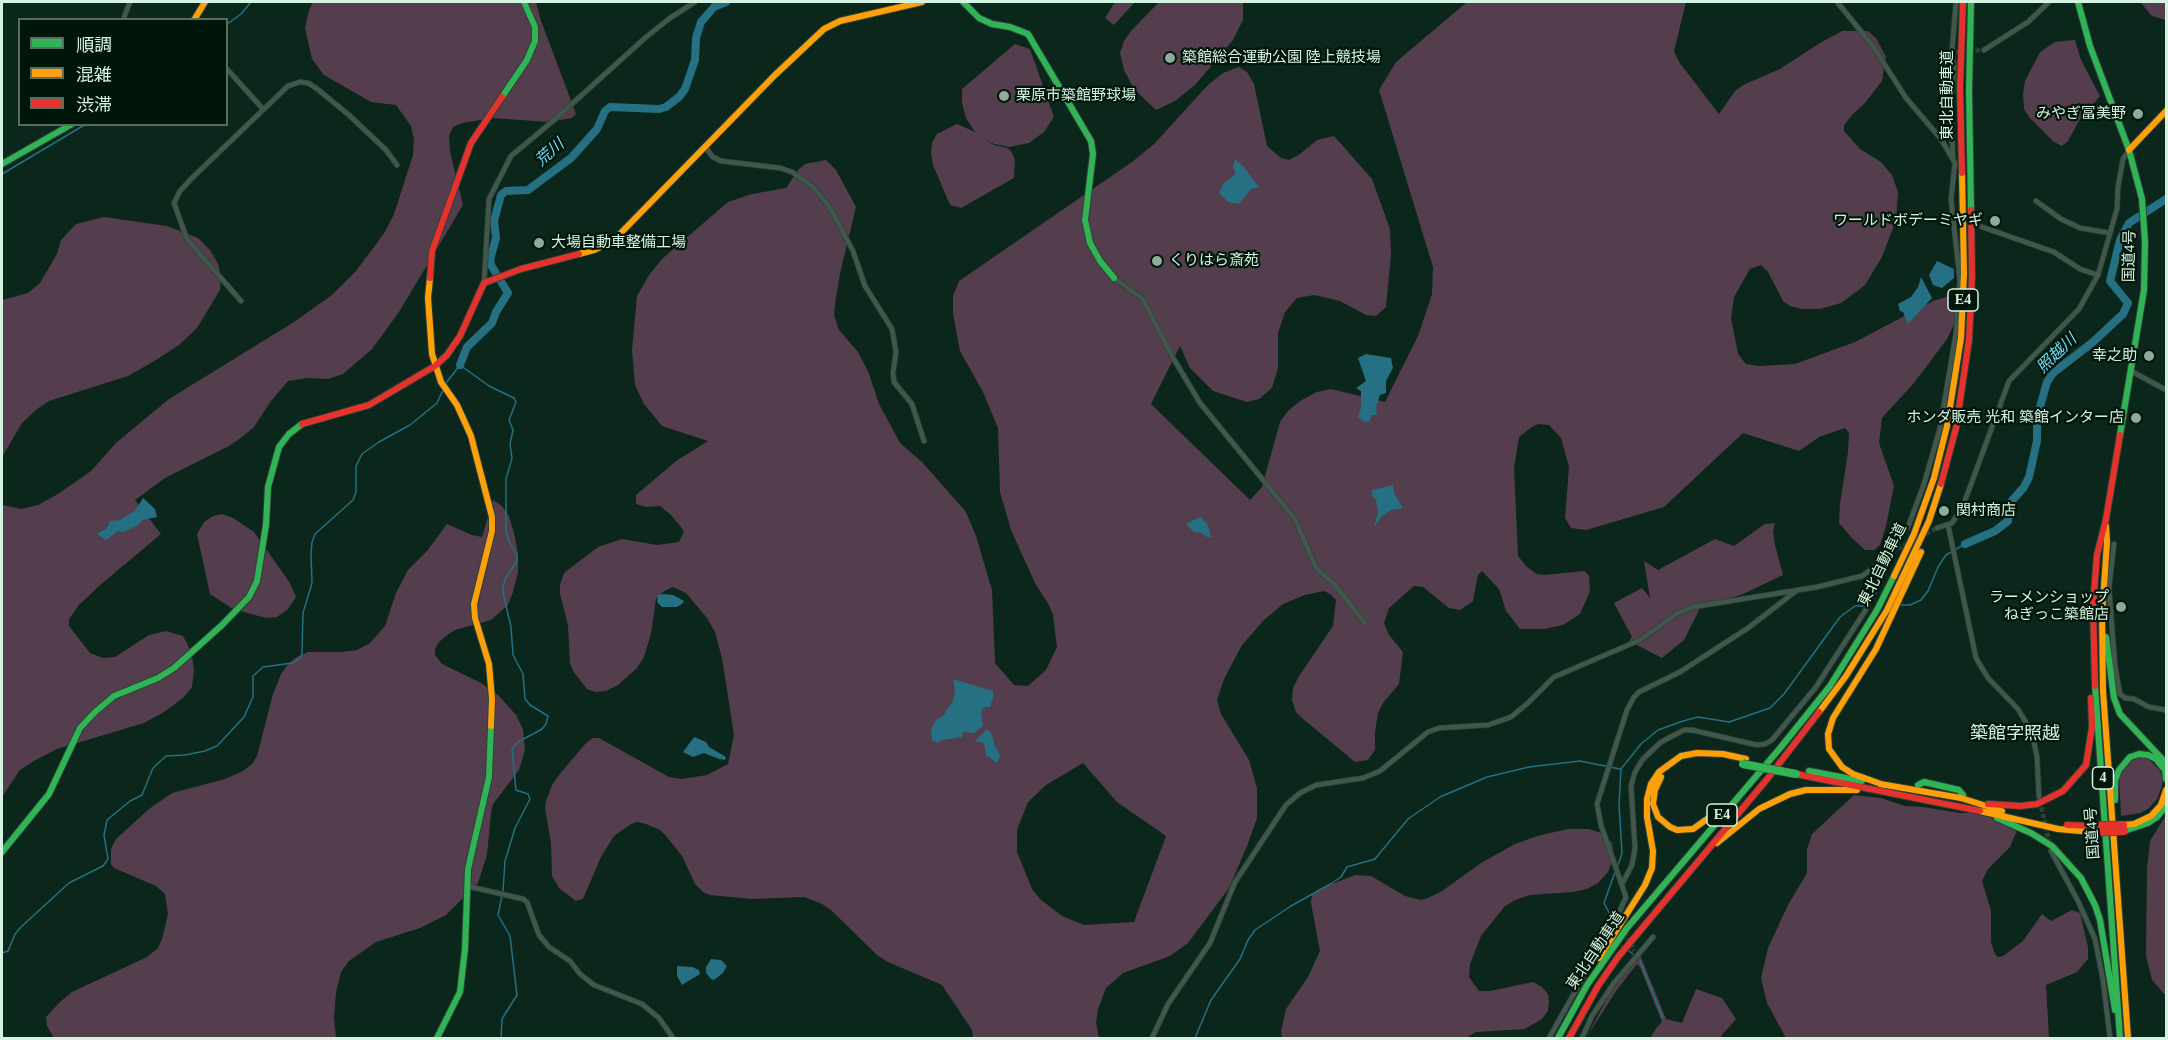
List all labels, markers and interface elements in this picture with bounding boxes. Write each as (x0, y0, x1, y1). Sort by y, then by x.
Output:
legend (18, 18, 228, 126)
text: 順調 (76, 35, 112, 55)
place label: 築館総合運動公園 陸上競技場 (1182, 49, 1381, 67)
street label: 東北自動車道 (1939, 50, 1957, 140)
marker: 築館総合運動公園 陸上競技場 (1163, 51, 1177, 65)
text: 混雑 (76, 65, 112, 85)
place label: 栗原市築館野球場 (1016, 87, 1136, 105)
marker: 栗原市築館野球場 (997, 89, 1011, 103)
text: 渋滞 (76, 95, 112, 115)
place label: みやぎ冨美野 (2036, 105, 2126, 123)
marker: みやぎ冨美野 (2131, 107, 2145, 121)
water label: 荒川 (532, 135, 568, 171)
place label: ワールドボデーミヤギ (1833, 212, 1983, 230)
marker: ワールドボデーミヤギ (1988, 214, 2002, 228)
street label: 国道4号 (2121, 230, 2139, 282)
place label: 大場自動車整備工場 (551, 234, 686, 252)
marker: 大場自動車整備工場 (532, 236, 546, 250)
place label: くりはら斎苑 (1169, 252, 1259, 270)
marker: くりはら斎苑 (1150, 254, 1164, 268)
road number: E4 (1948, 289, 1978, 311)
water label: 照越川 (2033, 330, 2081, 378)
place label: 幸之助 (2092, 347, 2137, 365)
marker: 幸之助 (2142, 349, 2156, 363)
place label: ホンダ販売 光和 築館インター店 (1907, 409, 2124, 427)
marker: ホンダ販売 光和 築館インター店 (2129, 411, 2143, 425)
place label: 関村商店 (1956, 502, 2016, 520)
marker: 関村商店 (1937, 504, 1951, 518)
street label: 東北自動車道 (1855, 521, 1911, 609)
place label: ラーメンショップ ねぎっこ築館店 (1989, 589, 2109, 624)
marker: ラーメンショップ ねぎっこ築館店 (2114, 600, 2128, 614)
district label: 築館字照越 (1970, 723, 2060, 745)
road number: 4 (2092, 767, 2114, 789)
road number: E4 (1707, 804, 1737, 826)
street label: 国道4号 (2082, 806, 2104, 860)
street label: 東北自動車道 (1563, 909, 1629, 993)

